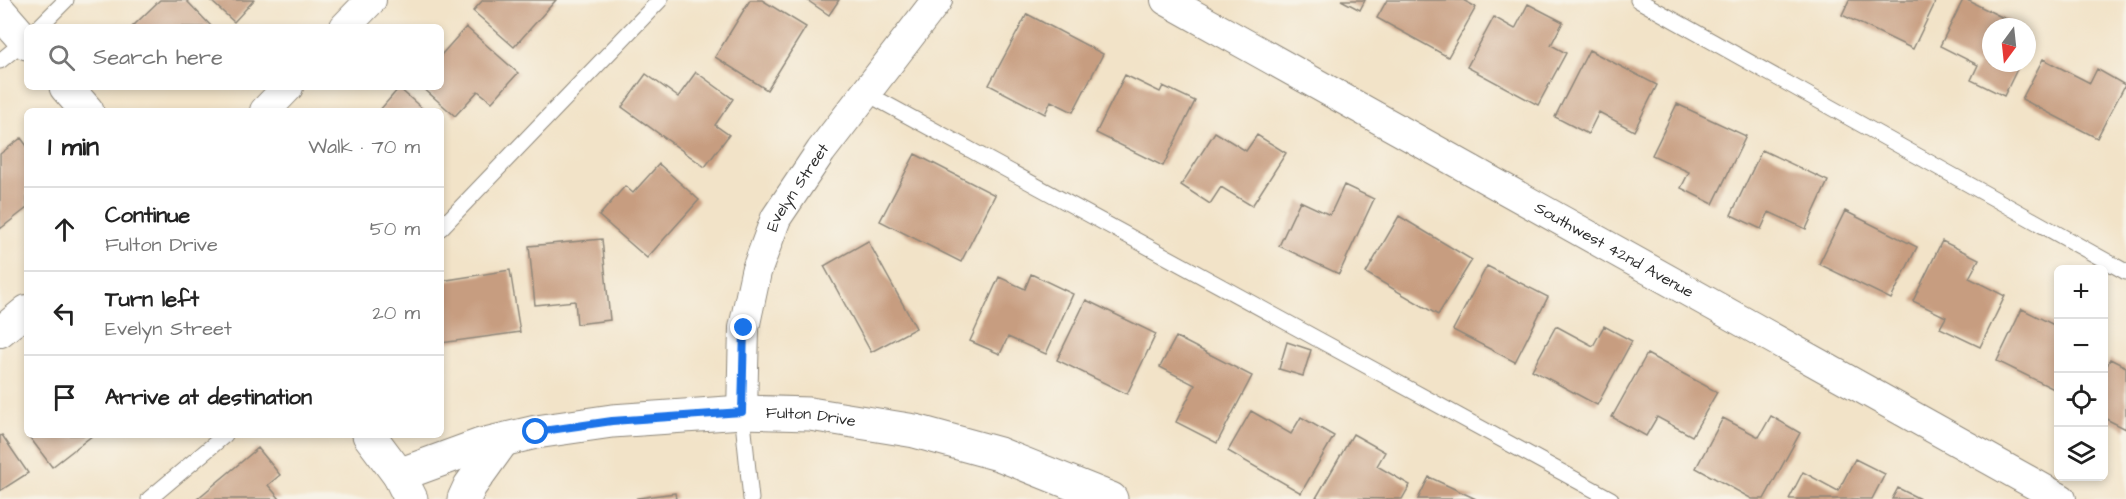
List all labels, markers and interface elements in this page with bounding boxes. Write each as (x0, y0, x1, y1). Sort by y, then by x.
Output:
north arrow (1982, 18, 2036, 72)
search box (24, 24, 444, 90)
icon: search (45, 41, 78, 74)
text: Search here (93, 42, 223, 73)
text: 1 min (48, 129, 99, 165)
text: Walk · 70 m (308, 133, 420, 161)
street label: Evelyn Street (761, 138, 834, 235)
street label: Southwest 42nd Avenue (1531, 197, 1698, 303)
text: Continue (105, 200, 190, 231)
icon: ahead (48, 213, 81, 246)
text: 50 m (370, 215, 420, 243)
text: Fulton Drive (105, 231, 218, 259)
map controls (2054, 265, 2108, 481)
button: + (2054, 265, 2108, 319)
text: Turn left (105, 284, 199, 315)
icon: left (48, 297, 81, 330)
text: 20 m (372, 299, 420, 327)
route end (730, 314, 756, 340)
text: Evelyn Street (105, 315, 232, 343)
button: − (2054, 319, 2108, 373)
button: locate (2054, 373, 2108, 427)
icon: arrive (48, 381, 81, 414)
text: Arrive at destination (105, 382, 312, 413)
street label: Fulton Drive (766, 402, 858, 432)
route start (522, 418, 548, 444)
button: layers (2054, 427, 2108, 481)

